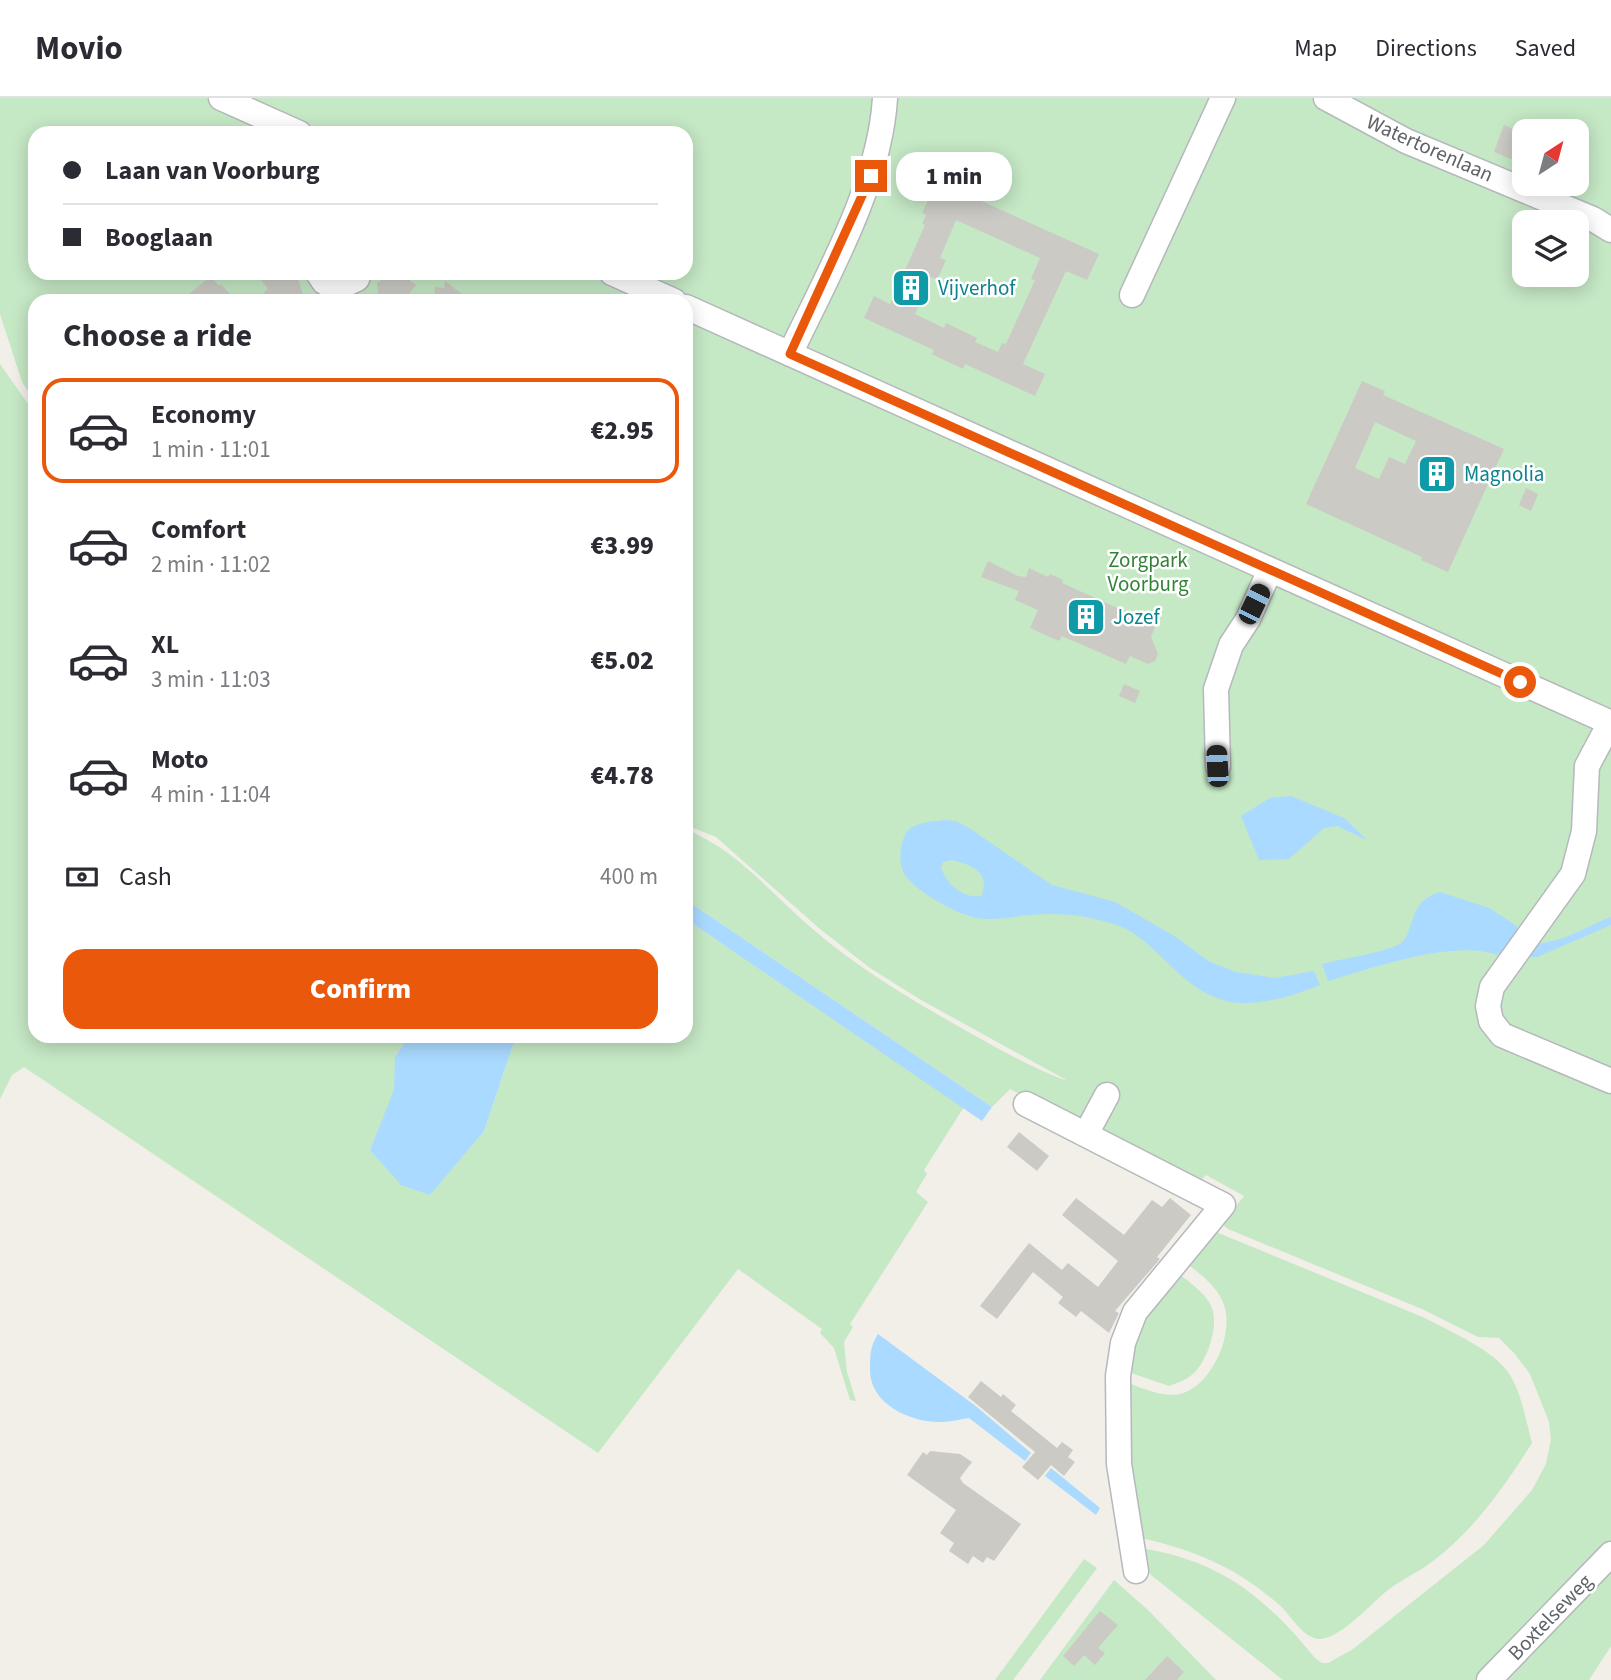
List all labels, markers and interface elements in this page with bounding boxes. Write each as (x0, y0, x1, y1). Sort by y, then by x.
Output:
text: Movio (35, 25, 123, 72)
text: Map (1294, 31, 1337, 66)
text: Directions (1375, 31, 1477, 66)
text: Saved (1515, 31, 1576, 66)
street label: Watertorenlaan (1362, 107, 1498, 189)
north arrow (1512, 119, 1589, 196)
map controls (1512, 119, 1589, 287)
text: Laan van Voorburg (105, 152, 320, 189)
callout: 1 min (896, 152, 1011, 200)
route end (855, 160, 887, 192)
text: 1 min (926, 160, 982, 193)
button: layers (1512, 210, 1589, 287)
text: Booglaan (105, 219, 213, 256)
building icon: Vijverhof (890, 267, 932, 309)
place label: Vijverhof (938, 273, 1016, 303)
text: Choose a ride (63, 313, 252, 359)
text: Economy (151, 396, 256, 433)
icon: car (67, 399, 130, 462)
text: €2.95 (590, 412, 654, 449)
text: 1 min · 11:01 (151, 433, 271, 466)
building icon: Magnolia (1416, 453, 1458, 495)
place label: Magnolia (1464, 459, 1544, 489)
text: Comfort (151, 511, 246, 548)
icon: car (67, 514, 130, 577)
text: €3.99 (590, 527, 654, 564)
park label: Zorgpark Voorburg (1107, 545, 1189, 599)
text: 2 min · 11:02 (151, 548, 271, 581)
car (1236, 581, 1273, 627)
building icon: Jozef (1065, 596, 1107, 638)
place label: Jozef (1113, 602, 1160, 632)
text: XL (151, 626, 179, 663)
icon: car (67, 629, 130, 692)
text: €5.02 (590, 642, 654, 679)
text: 3 min · 11:03 (151, 663, 271, 696)
route start (1504, 666, 1536, 698)
text: Moto (151, 741, 208, 778)
icon: car (67, 744, 130, 807)
car (1206, 744, 1229, 788)
text: €4.78 (590, 757, 654, 794)
text: 4 min · 11:04 (151, 778, 271, 811)
icon: cash (63, 858, 101, 896)
text: Cash (119, 858, 172, 895)
text: 400 m (600, 860, 658, 893)
button: Confirm (63, 949, 658, 1029)
street label: Boxtelseweg (1501, 1567, 1599, 1667)

